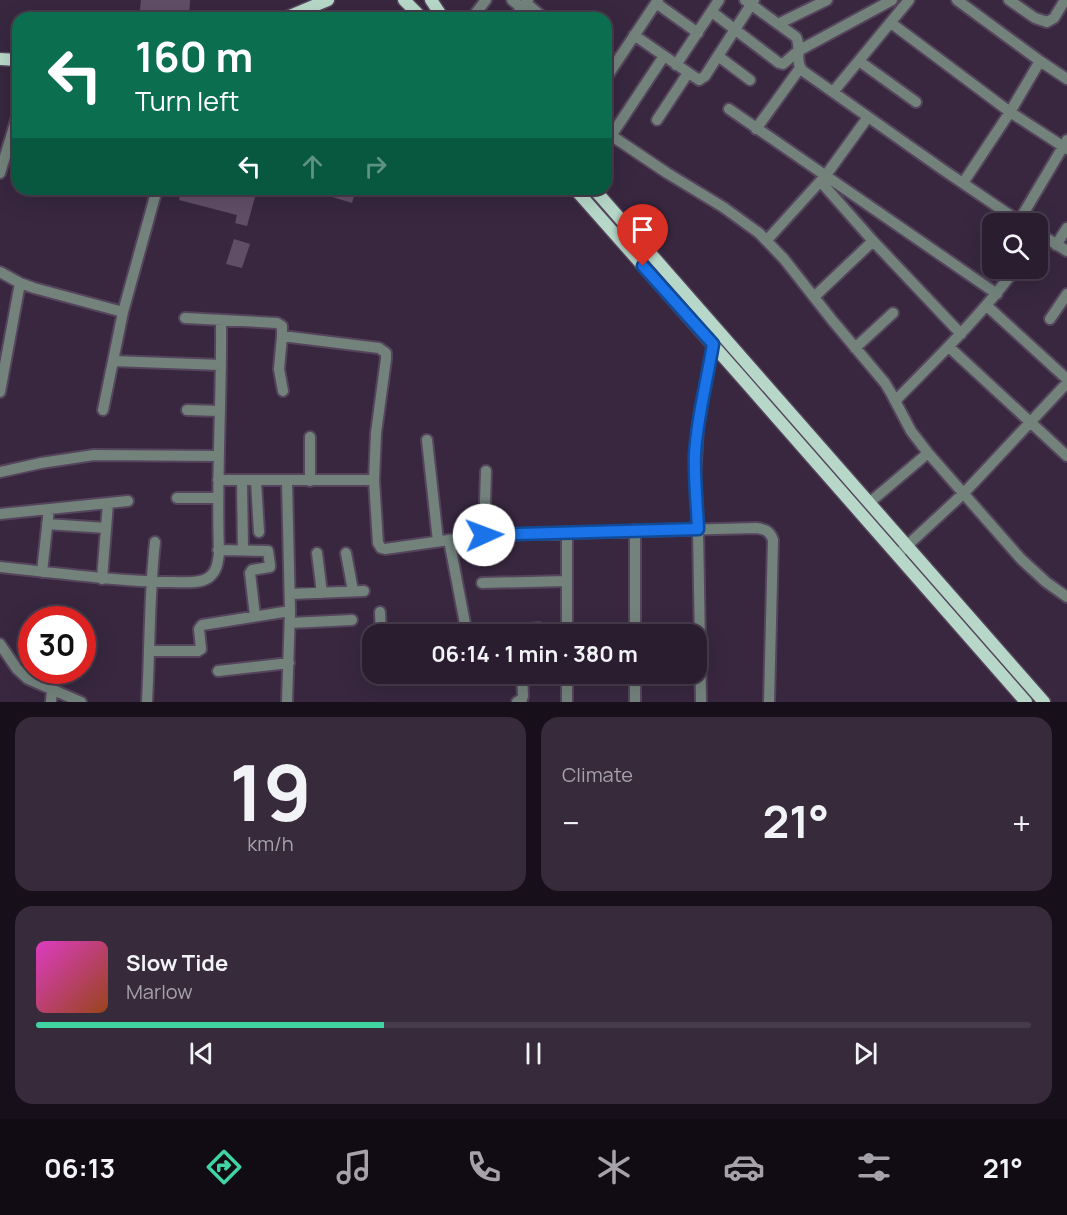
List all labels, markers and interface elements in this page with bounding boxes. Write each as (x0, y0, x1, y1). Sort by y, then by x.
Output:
text: 160 m (135, 27, 253, 85)
icon: left (36, 36, 114, 114)
text: Turn left (135, 82, 239, 119)
icon: left (233, 150, 266, 183)
icon: ahead (296, 150, 329, 183)
icon: right (359, 150, 392, 183)
pin (617, 204, 668, 266)
icon: arrive (626, 213, 659, 246)
map controls (982, 213, 1048, 279)
button: search (982, 213, 1048, 279)
position arrow (452, 503, 516, 567)
speed limit sign: 30 (18, 606, 96, 684)
text: 06:14 · 1 min · 380 m (431, 639, 638, 669)
text: 19 (229, 738, 312, 844)
text: Climate (562, 761, 633, 788)
text: 21° (763, 790, 829, 852)
text: − (562, 800, 580, 845)
text: + (1012, 800, 1031, 845)
text: km/h (247, 830, 294, 857)
text: Slow Tide (126, 948, 228, 978)
text: Marlow (126, 978, 193, 1005)
icon: previous (185, 1037, 218, 1070)
icon: pause (517, 1037, 550, 1070)
icon: next (849, 1037, 882, 1070)
icon: directions (203, 1146, 245, 1188)
icon: music (333, 1146, 375, 1188)
icon: phone (463, 1146, 505, 1188)
icon: climate (593, 1146, 635, 1188)
icon: car (723, 1146, 765, 1188)
icon: filters (853, 1146, 895, 1188)
text: 06:13 (44, 1149, 115, 1186)
text: 21° (983, 1149, 1023, 1186)

